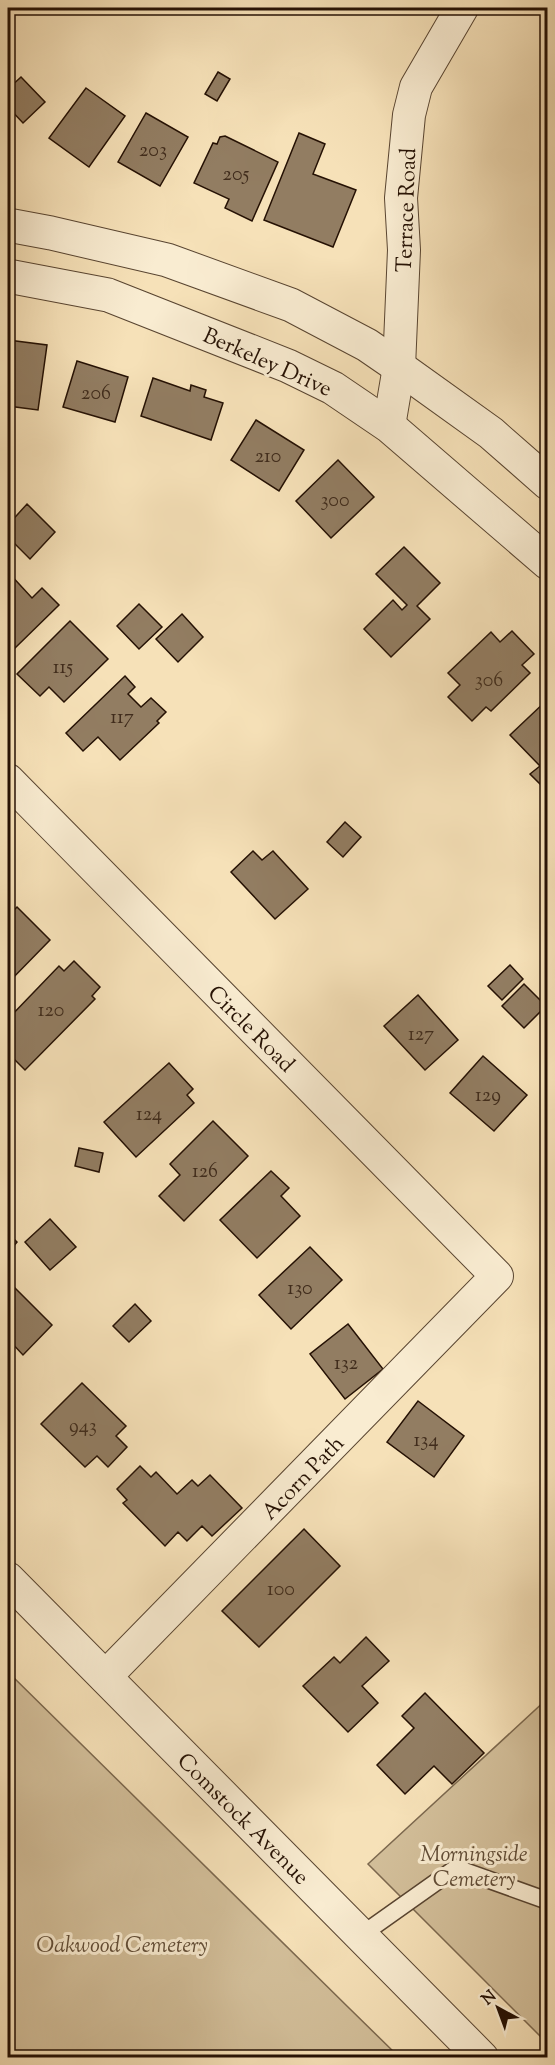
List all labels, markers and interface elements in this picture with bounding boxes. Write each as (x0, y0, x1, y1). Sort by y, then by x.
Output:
house number: 203 (139, 137, 167, 166)
street label: Terrace Road (390, 147, 426, 273)
house number: 205 (223, 161, 250, 190)
street label: Berkeley Drive (197, 321, 337, 407)
house number: 206 (81, 380, 111, 409)
house number: 210 (255, 443, 281, 472)
house number: 300 (320, 487, 350, 516)
house number: 115 (53, 654, 73, 683)
house number: 306 (475, 667, 503, 696)
house number: 117 (110, 704, 134, 733)
street label: Circle Road (199, 979, 301, 1081)
house number: 120 (38, 997, 64, 1026)
house number: 127 (408, 1021, 434, 1050)
house number: 129 (475, 1082, 501, 1111)
house number: 124 (136, 1101, 162, 1130)
house number: 126 (192, 1158, 218, 1187)
house number: 130 (287, 1275, 313, 1304)
house number: 132 (334, 1350, 358, 1379)
house number: 943 (69, 1413, 97, 1442)
house number: 134 (414, 1427, 438, 1456)
street label: Acorn Path (255, 1429, 353, 1529)
house number: 100 (267, 1576, 295, 1605)
street label: Comstock Avenue (168, 1747, 315, 1894)
park label: Morningside Cemetery (420, 1840, 528, 1897)
park label: Oakwood Cemetery (36, 1931, 208, 1963)
north arrow (468, 1978, 528, 2038)
text: N (477, 1986, 502, 2011)

